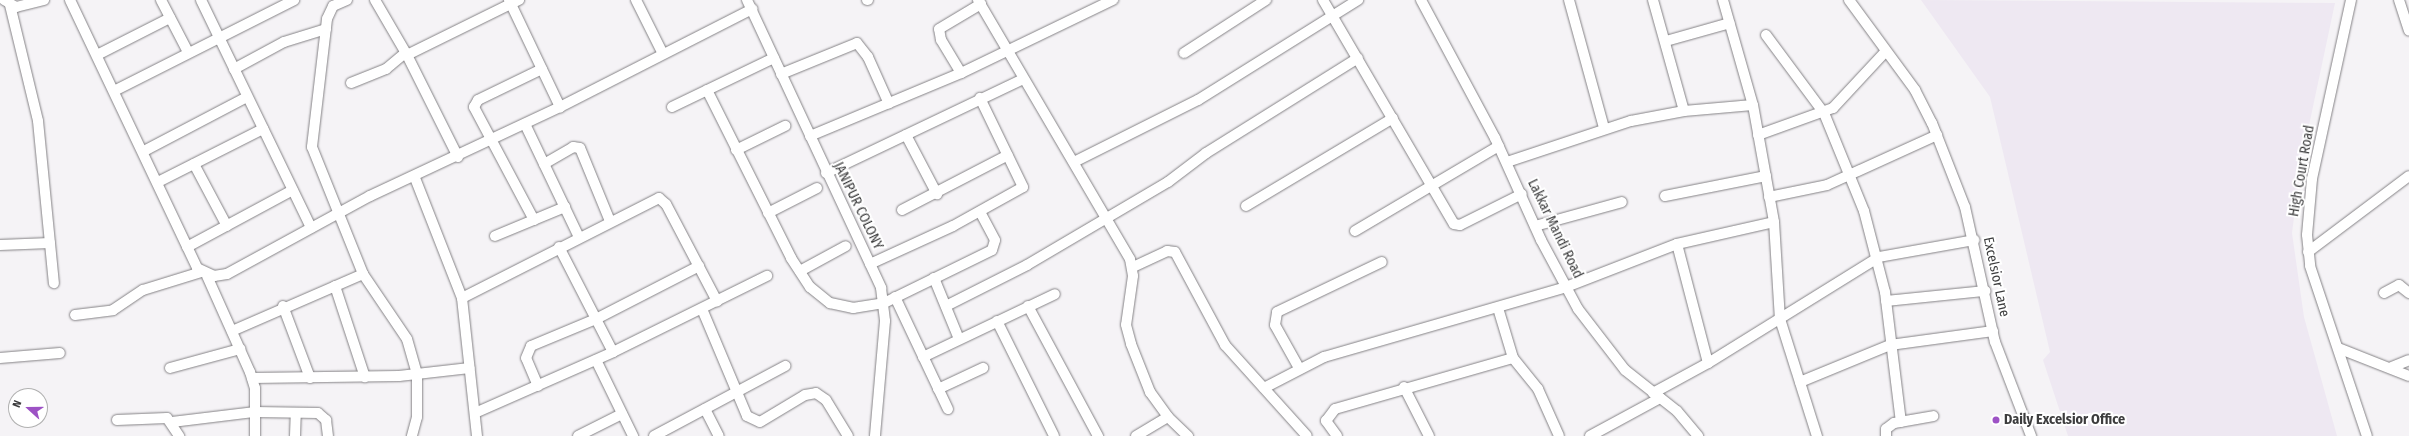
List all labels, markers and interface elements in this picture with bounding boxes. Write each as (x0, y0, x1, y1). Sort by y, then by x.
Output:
street label: High Court Road (2286, 124, 2318, 218)
street label: JANIPUR COLONY (830, 159, 886, 253)
street label: Lakkar Mandi Road (1524, 177, 1586, 281)
street label: Excelsior Lane (1979, 236, 2013, 318)
north arrow (8, 388, 48, 428)
text: N (10, 398, 25, 409)
place label: Daily Excelsior Office (2004, 412, 2125, 428)
marker: Daily Excelsior Office (1991, 415, 2001, 425)

